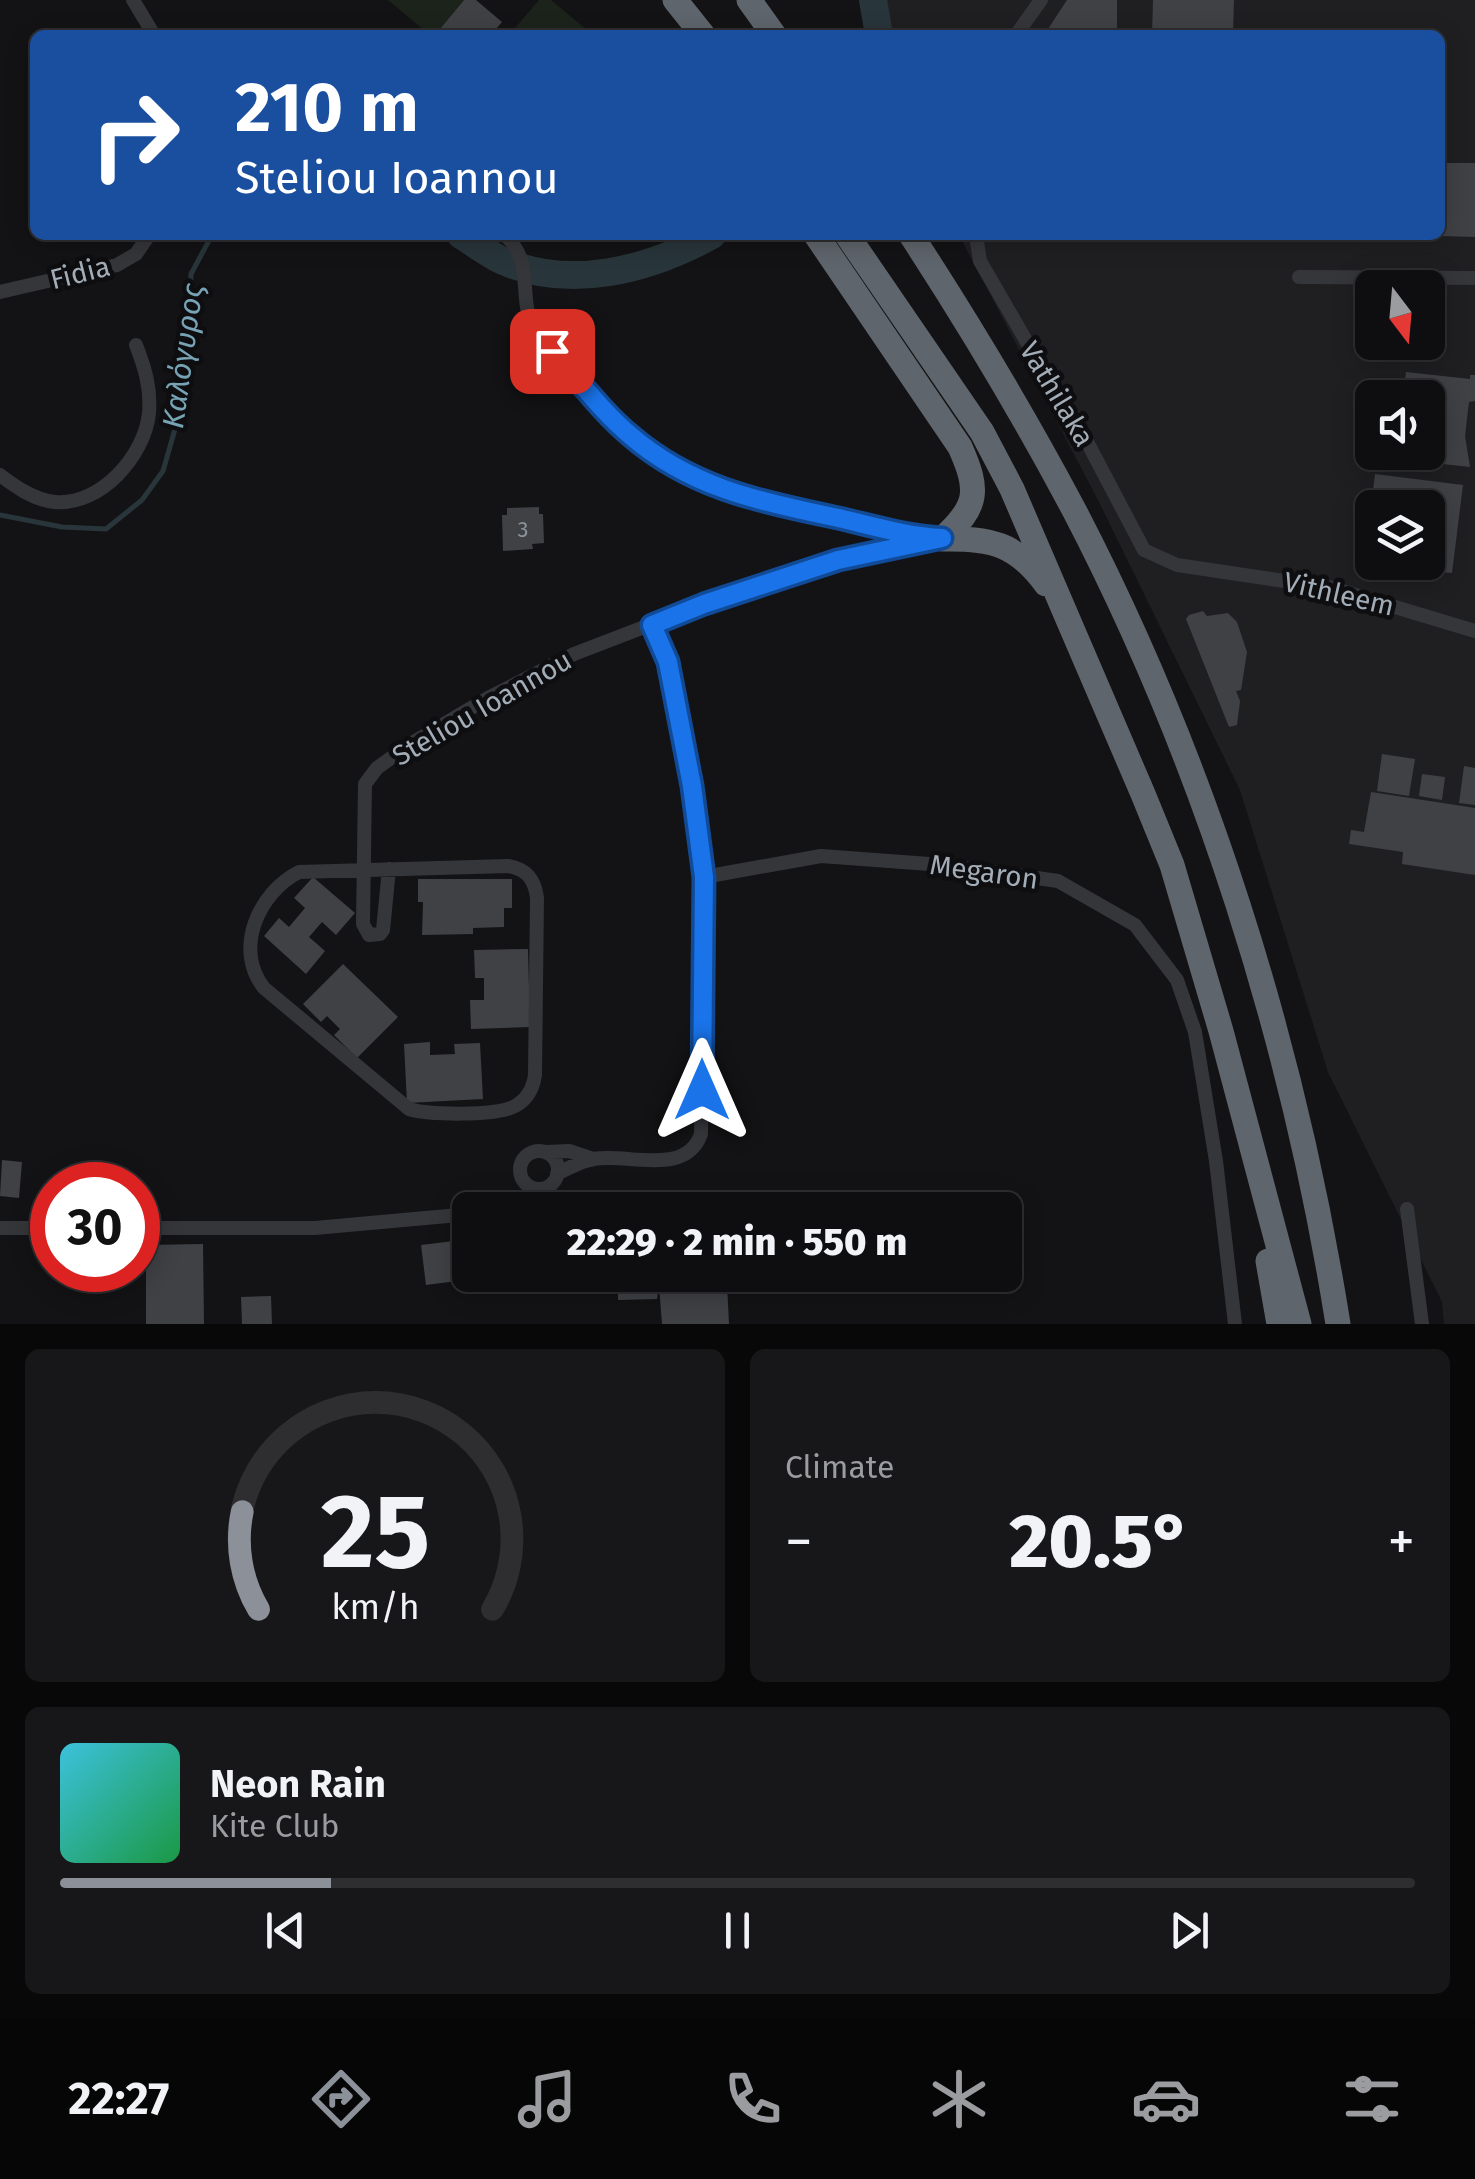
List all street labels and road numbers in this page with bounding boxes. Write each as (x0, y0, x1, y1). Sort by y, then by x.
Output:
street label: Fidia (47, 250, 113, 296)
street label: Vathilaka (1013, 336, 1101, 452)
street label: Vithleem (1280, 565, 1398, 623)
street label: Steliou Ioannou (387, 643, 577, 773)
street label: Megaron (928, 848, 1040, 896)

